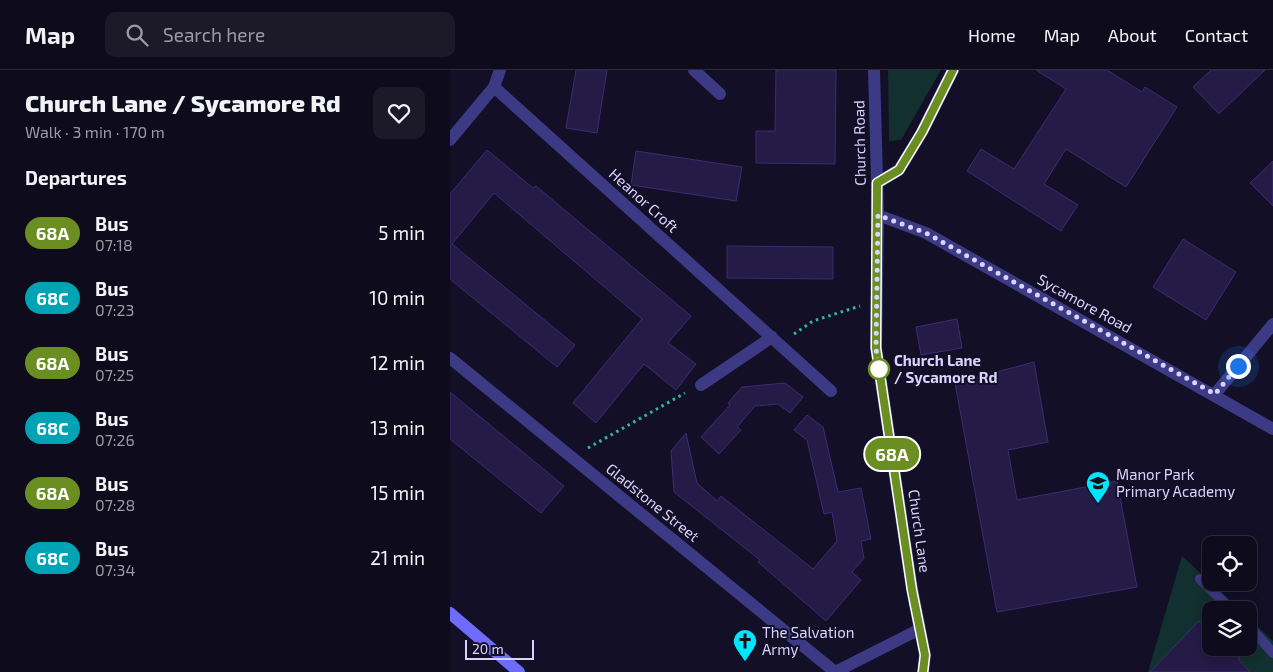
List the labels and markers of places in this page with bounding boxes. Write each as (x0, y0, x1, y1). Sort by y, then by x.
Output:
place label: Church Lane / Sycamore Rd (894, 351, 997, 387)
marker: Church Lane / Sycamore Rd (868, 358, 890, 380)
place label: Manor Park Primary Academy (1116, 465, 1235, 500)
school or university icon: Manor Park Primary Academy (1085, 470, 1111, 504)
place label: The Salvation Army (762, 623, 854, 658)
church icon: The Salvation Army (732, 628, 758, 662)

